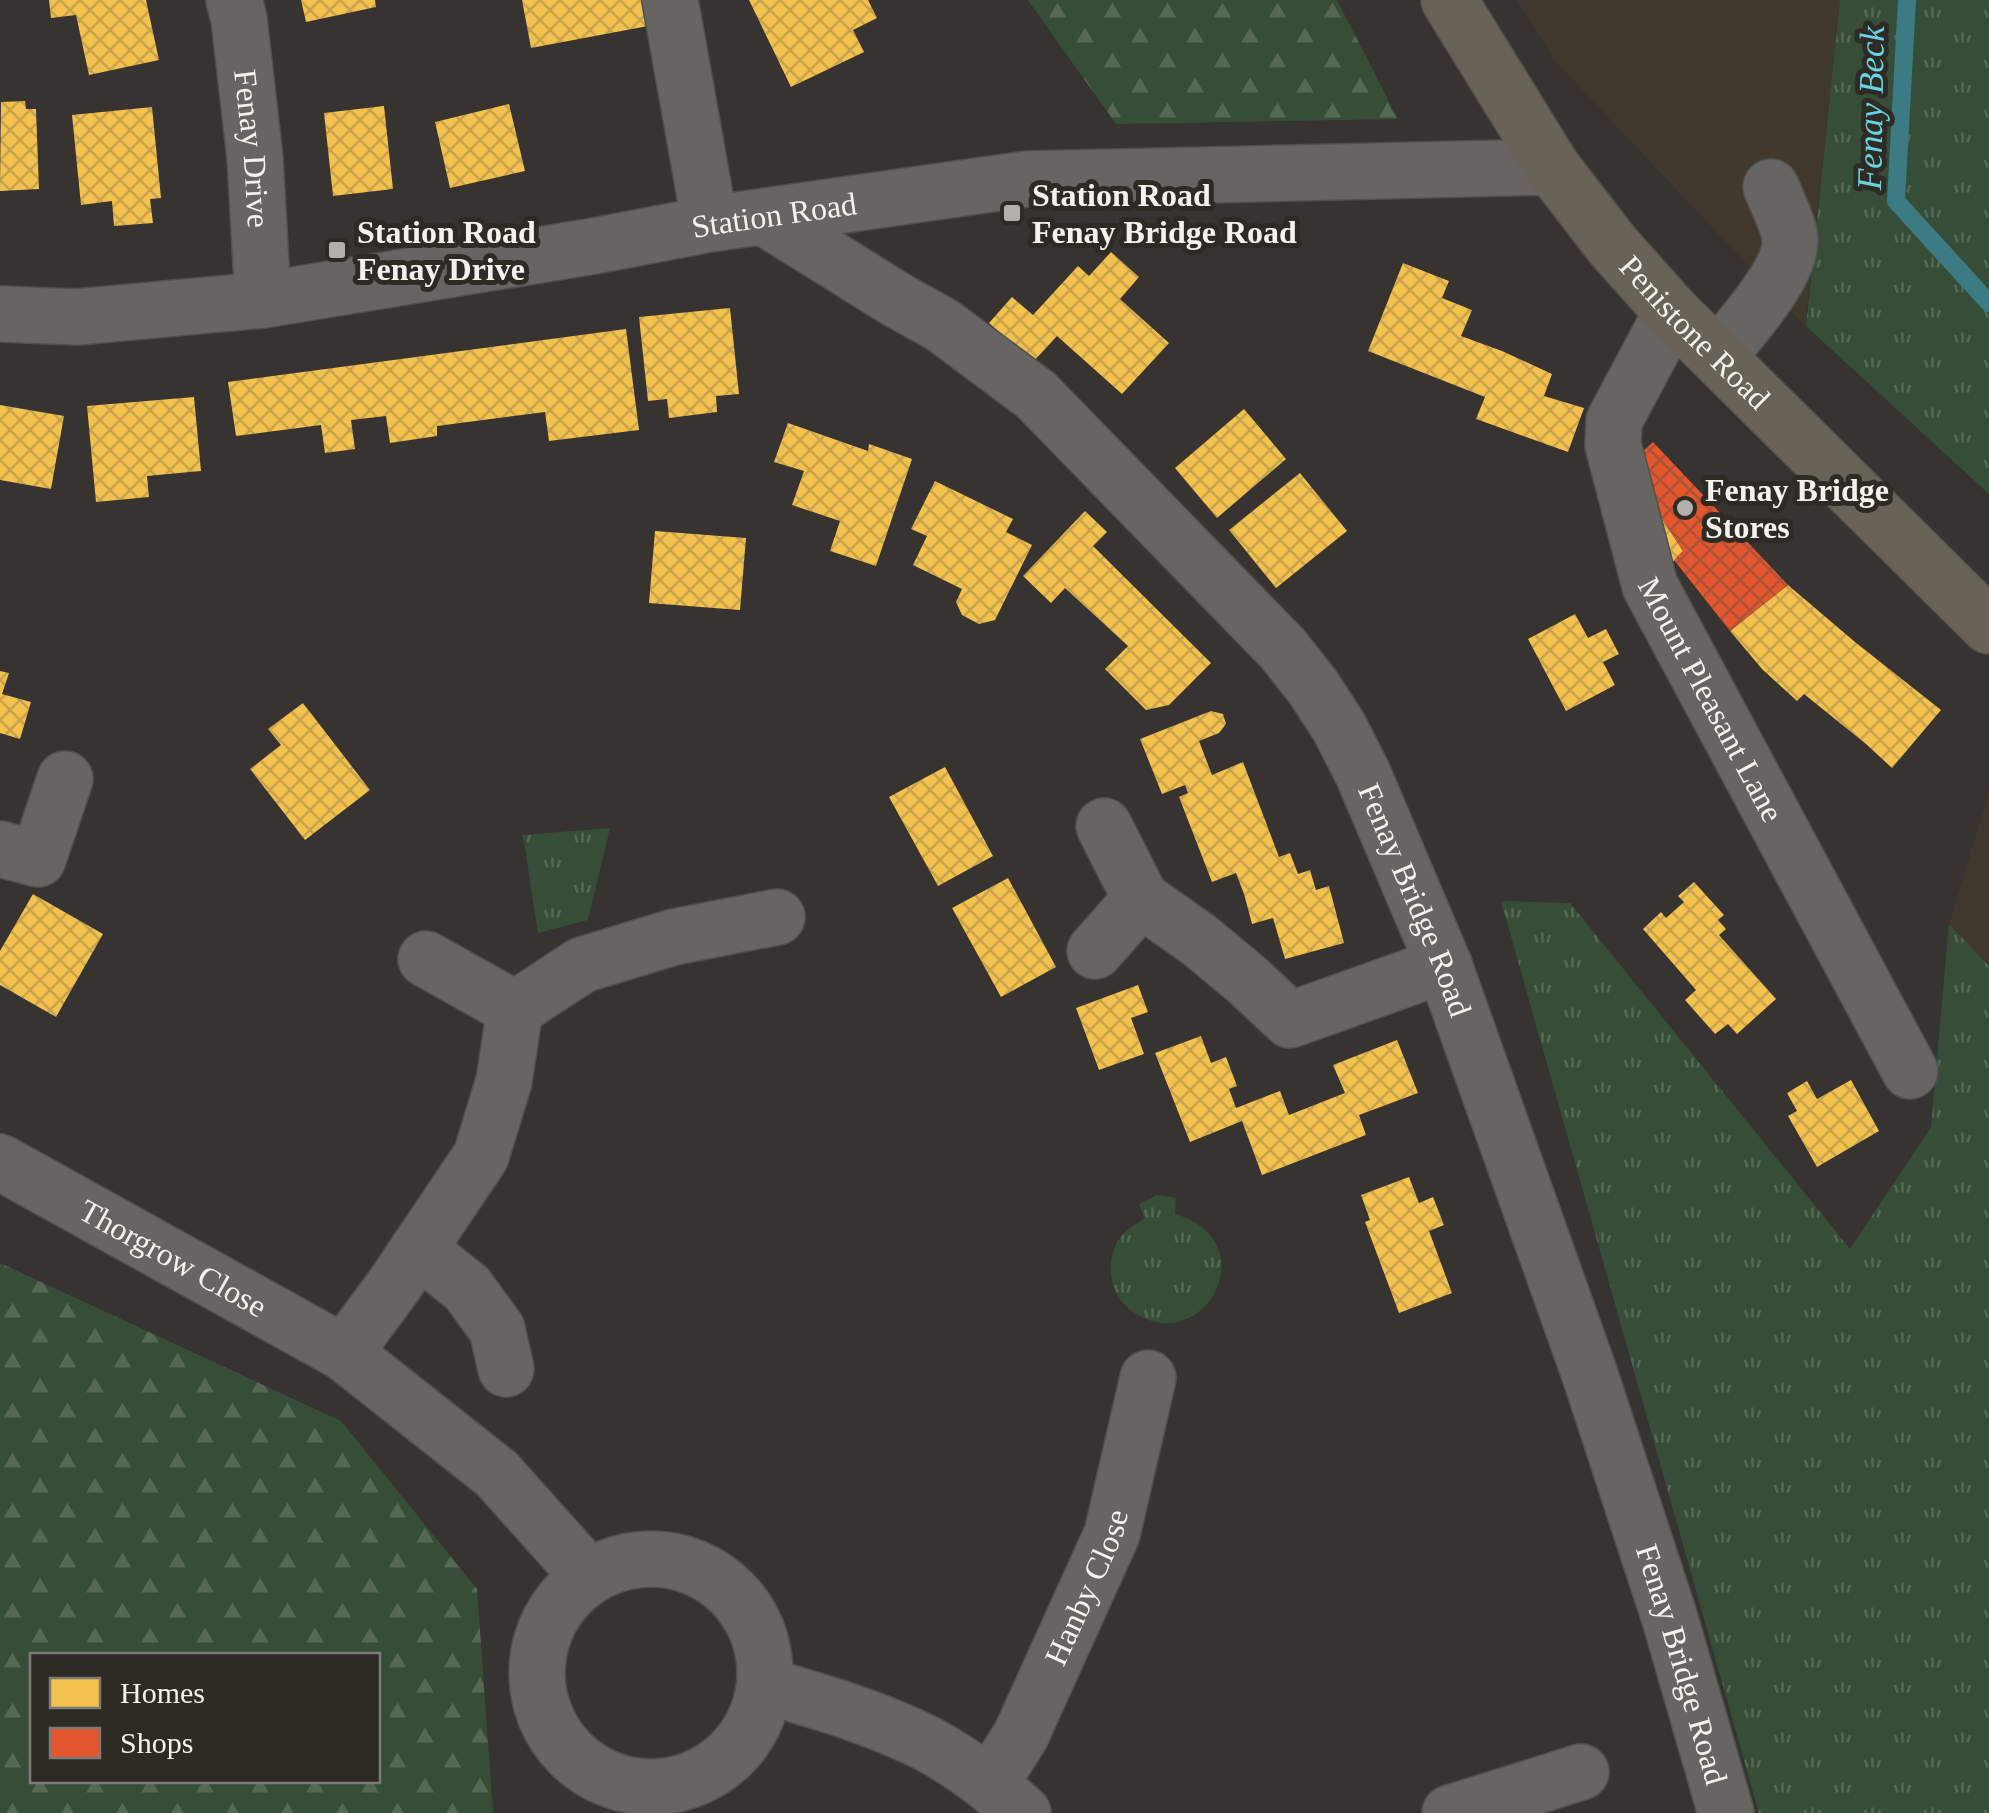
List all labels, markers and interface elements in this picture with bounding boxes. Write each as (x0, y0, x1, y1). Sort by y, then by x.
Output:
water label: Fenay Beck (1850, 24, 1892, 191)
street label: Fenay Drive (227, 67, 277, 229)
place label: Station Road Fenay Bridge Road (1032, 177, 1297, 250)
street label: Station Road (689, 185, 859, 245)
marker: Station Road Fenay Bridge Road (1001, 202, 1023, 224)
place label: Station Road Fenay Drive (357, 214, 536, 287)
marker: Station Road Fenay Drive (326, 239, 348, 261)
street label: Penistone Road (1612, 248, 1777, 417)
place label: Fenay Bridge Stores (1705, 472, 1889, 545)
marker: Fenay Bridge Stores (1674, 497, 1696, 519)
street label: Mount Pleasant Lane (1631, 571, 1791, 828)
street label: Fenay Bridge Road (1351, 778, 1479, 1021)
street label: Thorgrow Close (73, 1192, 273, 1324)
street label: Hanby Close (1037, 1506, 1135, 1671)
street label: Fenay Bridge Road (1629, 1540, 1735, 1789)
legend (30, 1653, 380, 1783)
text: Homes (120, 1676, 205, 1709)
text: Shops (120, 1726, 193, 1759)

